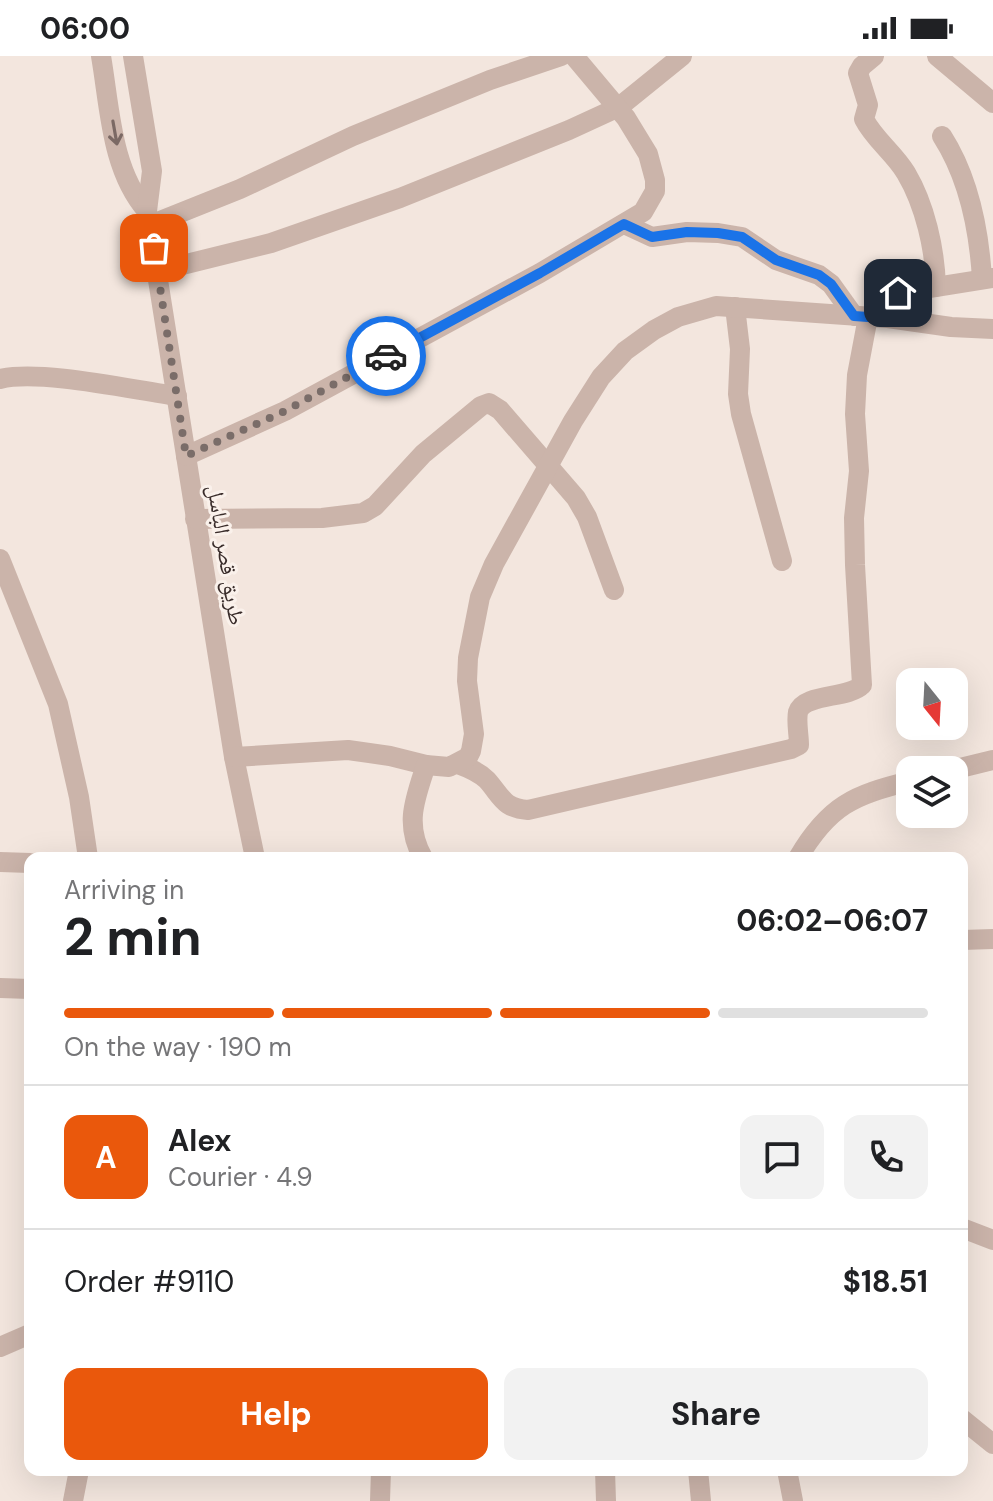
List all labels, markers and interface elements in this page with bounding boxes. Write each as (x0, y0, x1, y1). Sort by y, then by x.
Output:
text: 06:00 (40, 9, 130, 48)
one-way arrow (108, 120, 123, 145)
pin (120, 214, 188, 282)
icon: bag (132, 226, 176, 270)
pin (864, 259, 932, 327)
icon: home (876, 271, 920, 315)
courier (346, 316, 426, 396)
icon: car (364, 334, 408, 378)
street label: طريق قصر الباسل (201, 483, 251, 627)
north arrow (896, 668, 968, 740)
map controls (896, 668, 968, 828)
button: layers (896, 756, 968, 828)
text: Arriving in (64, 873, 184, 907)
text: 06:02–06:07 (736, 901, 928, 940)
text: 2 min (64, 903, 202, 971)
text: On the way · 190 m (64, 1030, 292, 1064)
button: chat (740, 1115, 824, 1199)
button: phone (844, 1115, 928, 1199)
text: Alex (168, 1121, 231, 1160)
text: A (95, 1138, 117, 1177)
text: Courier · 4.9 (168, 1160, 313, 1194)
text: Order #9110 (64, 1262, 234, 1301)
text: $18.51 (843, 1262, 928, 1301)
button: Help (64, 1368, 488, 1460)
button: Share (504, 1368, 928, 1460)

